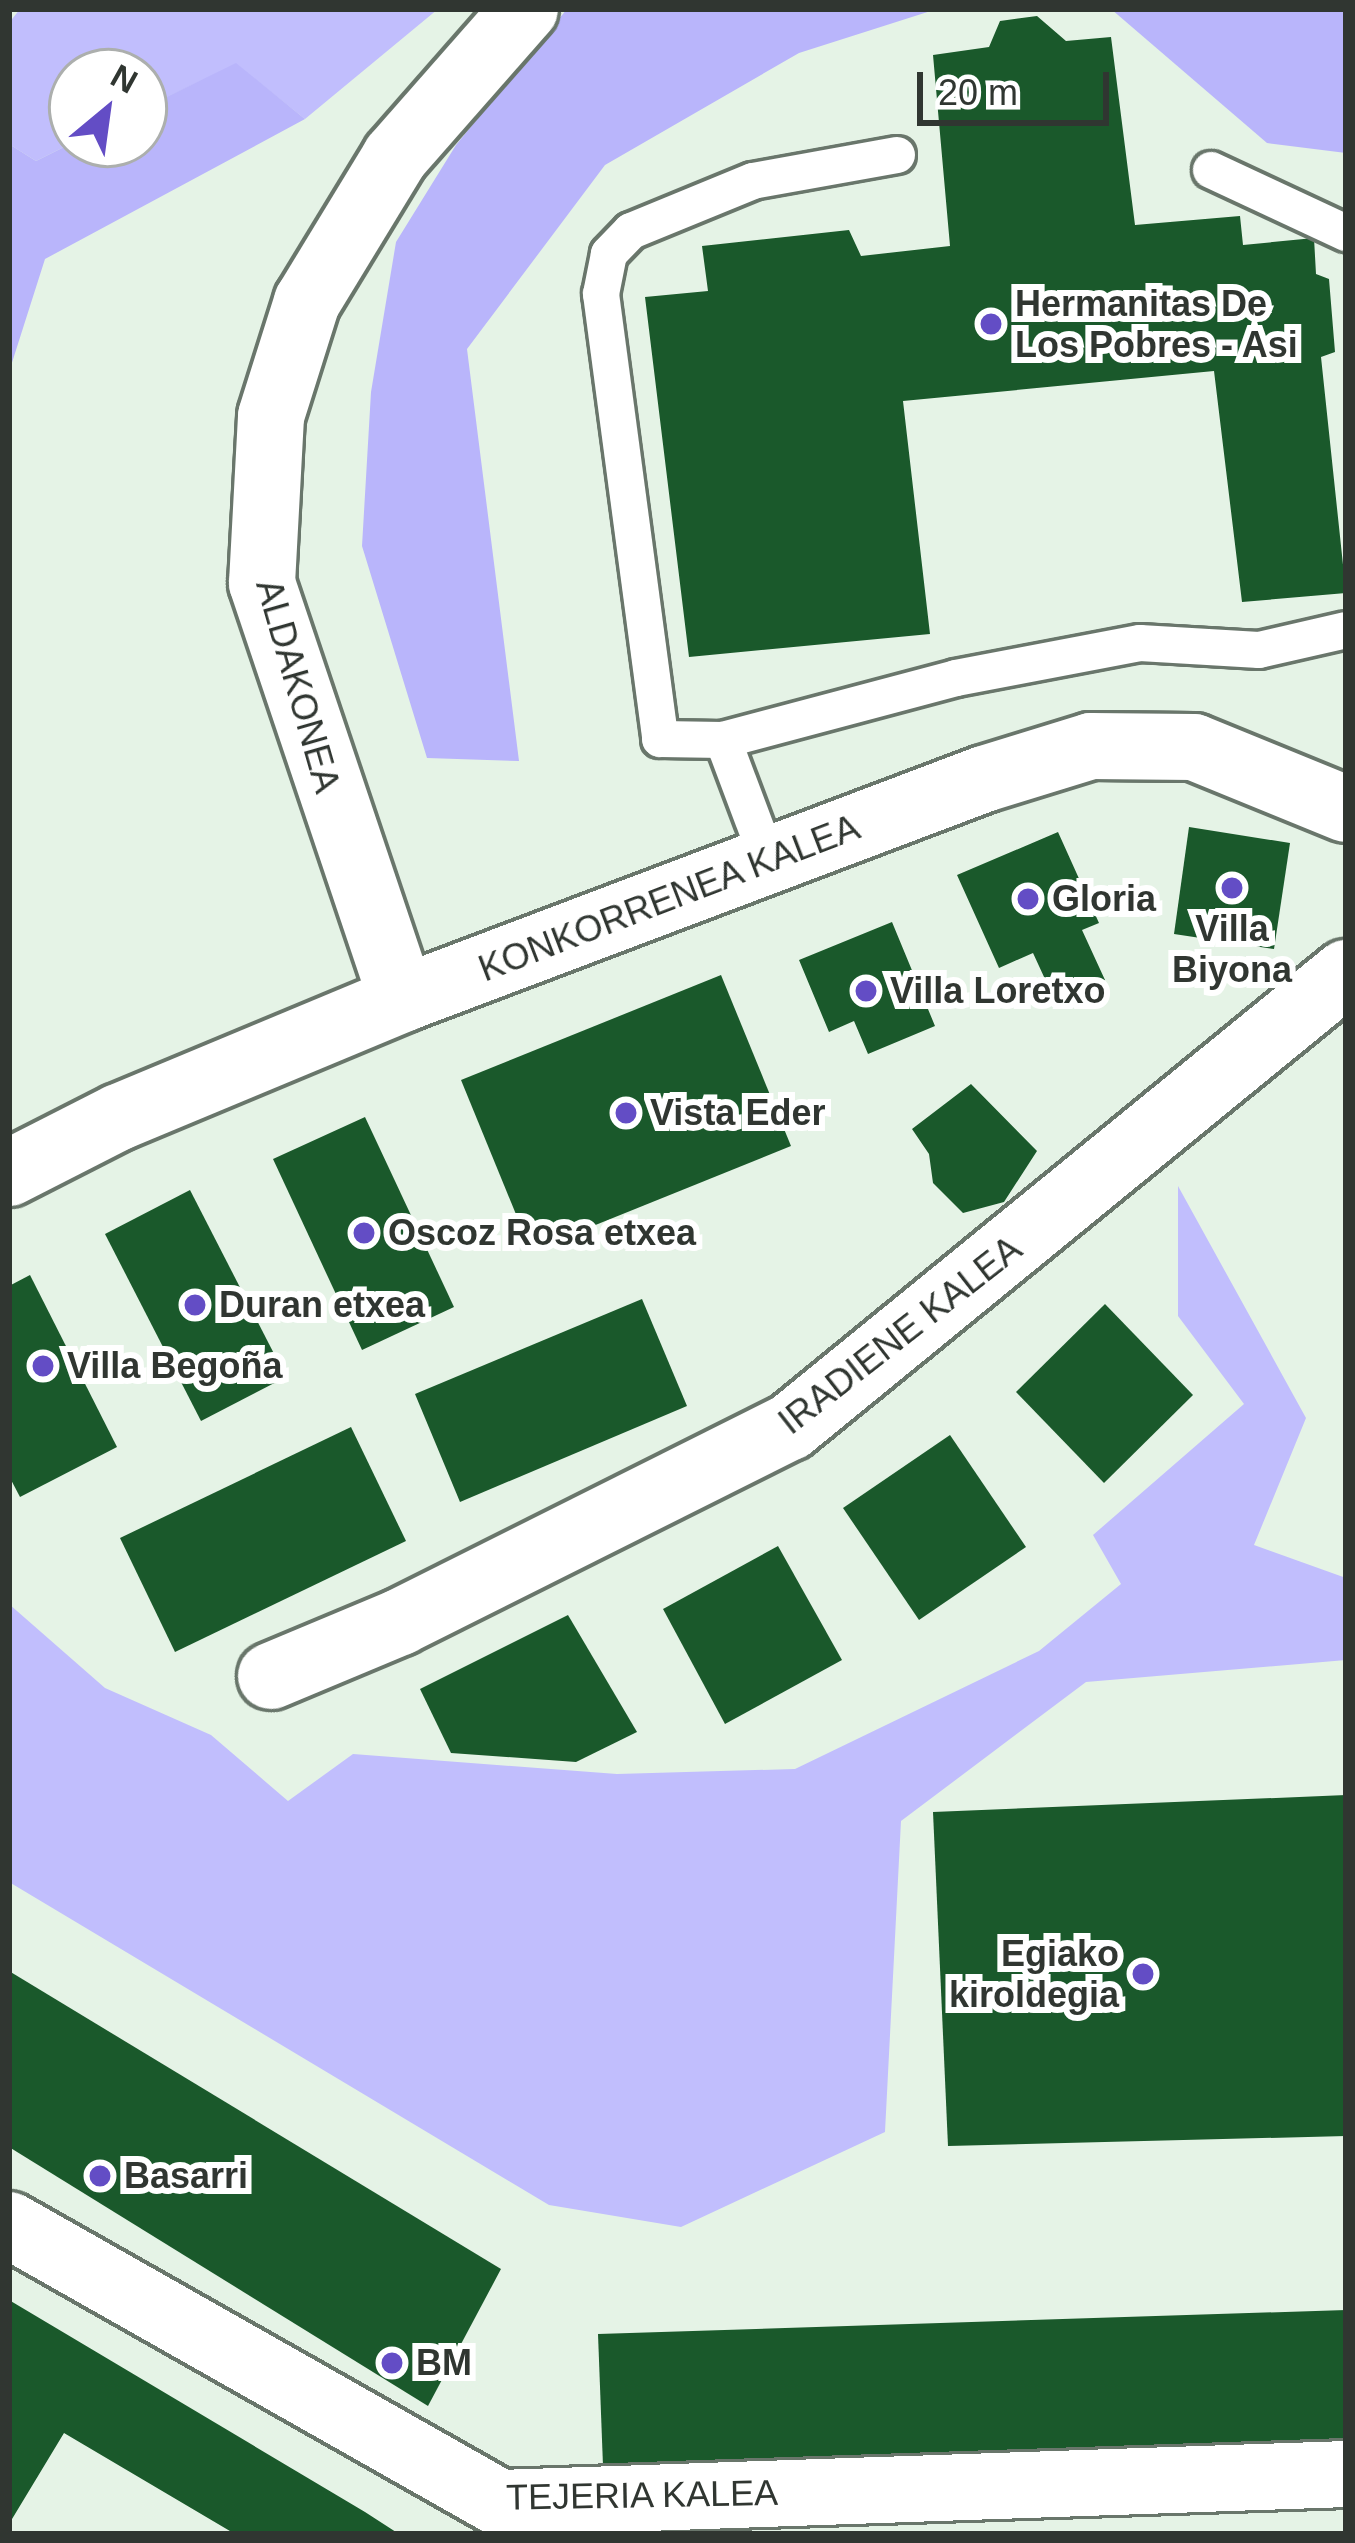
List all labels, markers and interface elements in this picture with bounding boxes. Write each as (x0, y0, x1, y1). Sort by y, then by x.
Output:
north arrow (48, 48, 168, 168)
scale bar (923, 48, 1115, 122)
text: N (105, 57, 144, 101)
text: 20 m (938, 72, 1018, 113)
place label: Hermanitas De Los Pobres - Asi (1015, 281, 1299, 366)
marker: Hermanitas De Los Pobres - Asi (978, 311, 1004, 337)
street label: ALDAKONEA (247, 574, 349, 798)
street label: KONKORRENEA KALEA (472, 805, 866, 991)
marker: Villa Biyona (1219, 875, 1245, 901)
place label: Gloria (1052, 877, 1156, 921)
marker: Gloria (1015, 886, 1041, 912)
place label: Villa Biyona (1172, 906, 1292, 991)
place label: Villa Loretxo (890, 969, 1105, 1013)
marker: Villa Loretxo (853, 978, 879, 1004)
place label: Vista Eder (650, 1091, 825, 1135)
marker: Vista Eder (613, 1100, 639, 1126)
place label: Oscoz Rosa etxea (388, 1211, 696, 1255)
marker: Oscoz Rosa etxea (351, 1220, 377, 1246)
street label: IRADIENE KALEA (770, 1227, 1030, 1443)
place label: Duran etxea (219, 1283, 425, 1327)
marker: Duran etxea (182, 1292, 208, 1318)
place label: Villa Begoña (67, 1344, 282, 1388)
marker: Villa Begoña (30, 1353, 56, 1379)
place label: Egiako kiroldegia (949, 1931, 1119, 2016)
marker: Egiako kiroldegia (1130, 1961, 1156, 1987)
place label: Basarri (124, 2154, 248, 2198)
marker: Basarri (87, 2163, 113, 2189)
place label: BM (416, 2341, 472, 2385)
marker: BM (379, 2350, 405, 2376)
street label: TEJERIA KALEA (505, 2471, 779, 2519)

